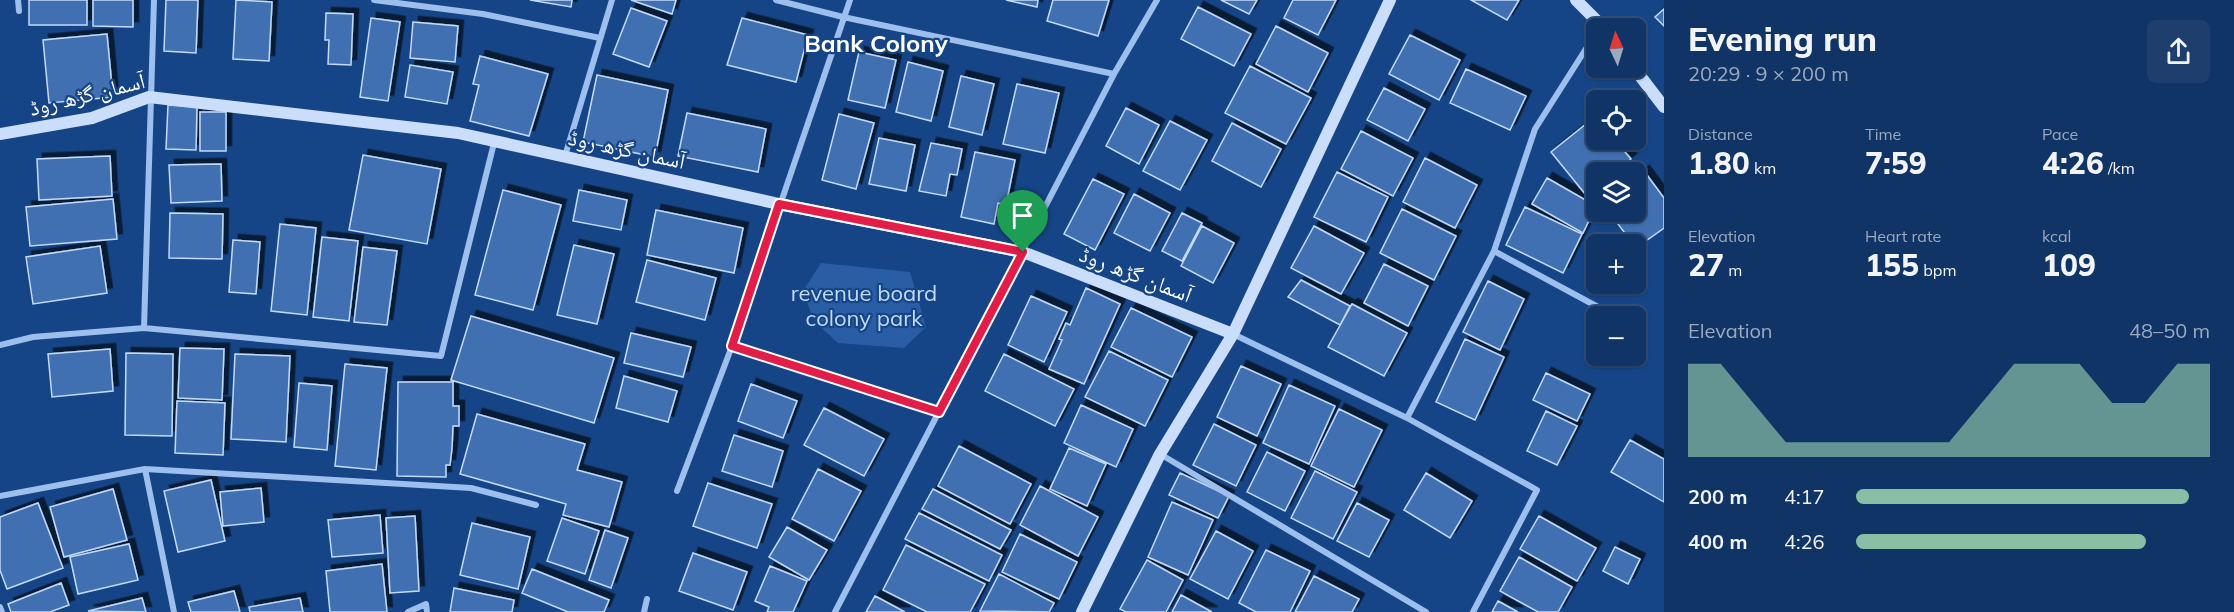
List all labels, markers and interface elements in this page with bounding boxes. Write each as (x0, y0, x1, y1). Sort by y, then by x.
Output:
north arrow (1586, 18, 1646, 78)
map controls (1586, 18, 1646, 366)
text: Evening run (1688, 18, 1877, 59)
button: share (2147, 20, 2210, 83)
district label: Bank Colony (804, 28, 949, 58)
text: 20:29 · 9 × 200 m (1688, 61, 1849, 86)
street label: آسمان گڑھ روڈ (26, 66, 148, 122)
button: locate (1586, 90, 1646, 150)
street label: آسمان گڑھ روڈ (566, 123, 688, 175)
text: Distance (1688, 124, 1753, 144)
text: Time (1865, 124, 1901, 144)
text: Pace (2042, 124, 2078, 144)
text: 1.80 (1688, 144, 1750, 182)
text: 7:59 (1865, 144, 1927, 182)
text: 4:26 (2042, 144, 2104, 182)
text: km (1750, 158, 1776, 178)
text: /km (2104, 158, 2135, 178)
button: layers (1586, 162, 1646, 222)
pin (997, 190, 1048, 252)
icon: arrive (1006, 199, 1039, 232)
text: Elevation (1688, 226, 1756, 246)
text: Heart rate (1865, 226, 1941, 246)
text: kcal (2042, 226, 2071, 246)
button: + (1586, 234, 1646, 294)
street label: آسمان گڑھ روڈ (1076, 240, 1197, 308)
text: 27 (1688, 246, 1724, 284)
text: 155 (1865, 246, 1919, 284)
text: 109 (2042, 246, 2096, 284)
text: m (1724, 260, 1742, 280)
text: bpm (1919, 260, 1956, 280)
park label: revenue board colony park (791, 279, 937, 332)
button: − (1586, 306, 1646, 366)
text: Elevation (1688, 318, 1773, 343)
text: 48–50 m (2129, 318, 2210, 343)
text: 200 m (1688, 484, 1747, 509)
text: 4:17 (1784, 484, 1825, 509)
text: 400 m (1688, 529, 1747, 554)
text: 4:26 (1784, 529, 1825, 554)

